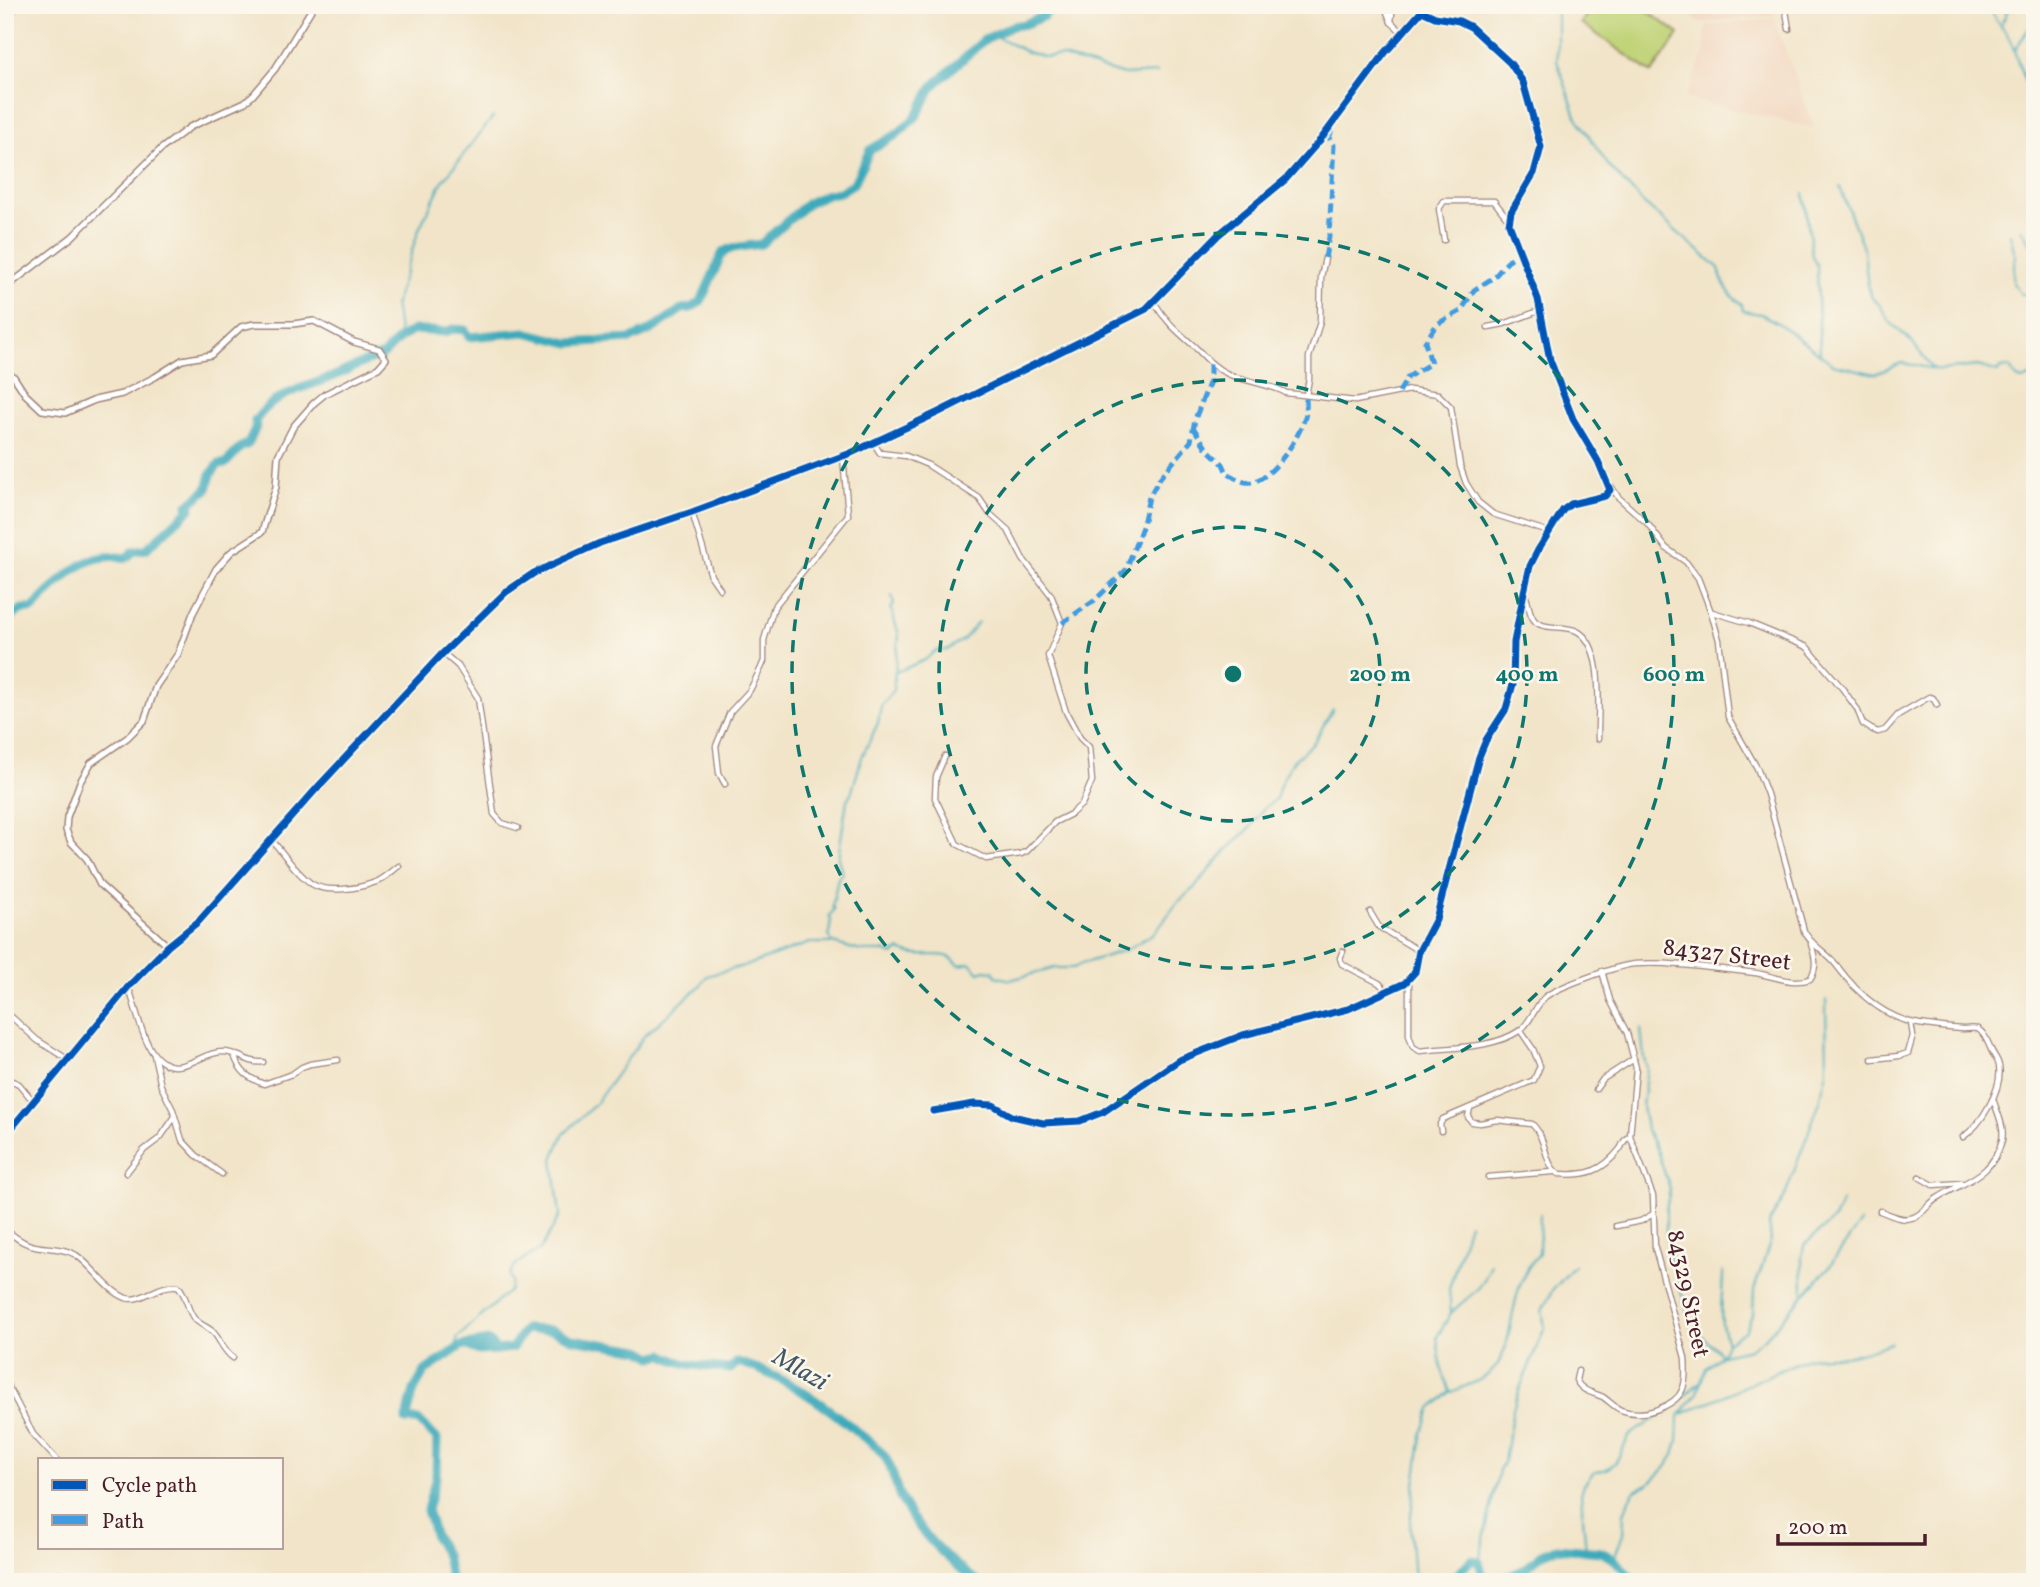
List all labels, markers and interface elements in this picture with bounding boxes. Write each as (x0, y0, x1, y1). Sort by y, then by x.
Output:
text: 200 m (1349, 661, 1411, 690)
text: 400 m (1496, 661, 1558, 690)
text: 600 m (1643, 661, 1705, 690)
centre of rings (1221, 662, 1245, 686)
street label: 84327 Street (1661, 931, 1793, 981)
street label: 84329 Street (1657, 1227, 1717, 1361)
water label: Mlazi (765, 1339, 835, 1401)
legend (38, 1458, 284, 1548)
text: Cycle path (102, 1472, 197, 1501)
scale bar (1778, 1503, 1924, 1547)
text: Path (102, 1508, 144, 1537)
text: 200 m (1788, 1514, 1848, 1543)

